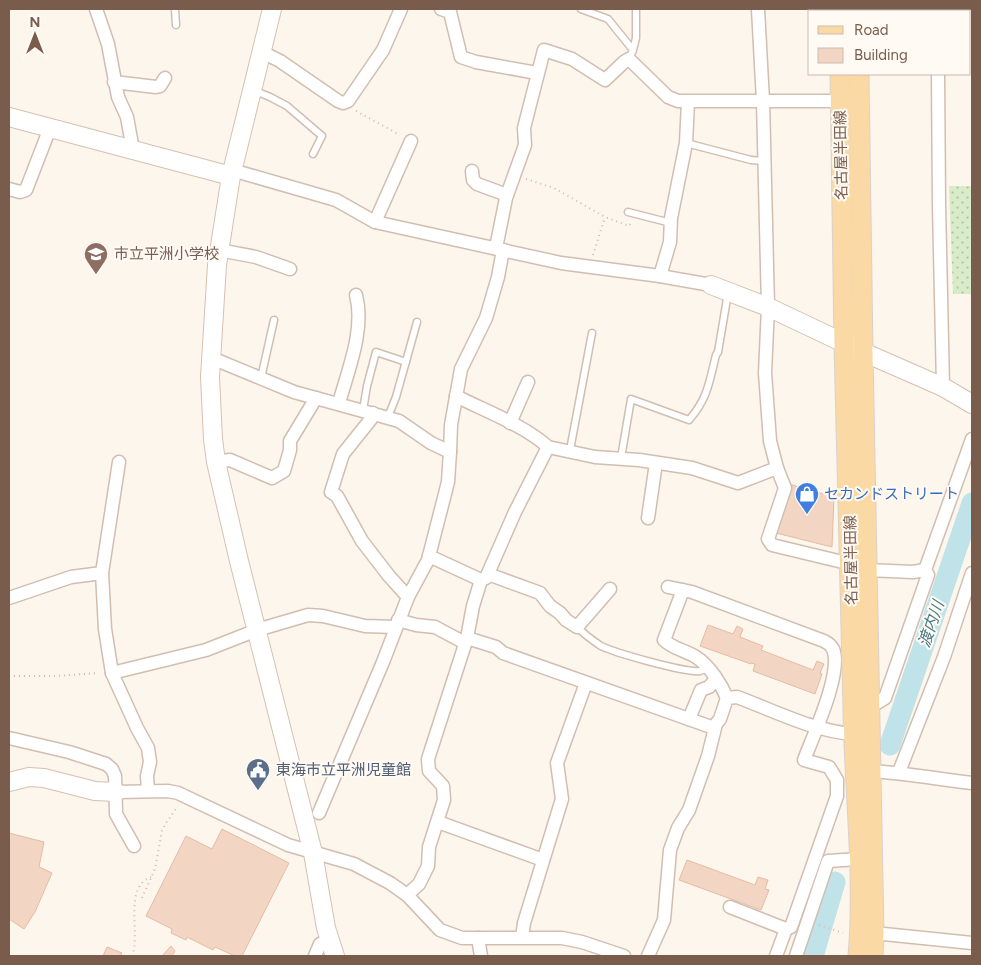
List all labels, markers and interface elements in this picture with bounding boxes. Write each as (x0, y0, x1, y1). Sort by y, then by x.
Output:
north arrow (10, 10, 60, 60)
legend (808, 10, 971, 75)
text: N (30, 14, 40, 31)
text: Road (854, 21, 889, 39)
text: Building (854, 46, 908, 64)
street label: 名古屋半田線 (831, 110, 851, 200)
school or university icon: 市立平洲小学校 (83, 241, 109, 275)
place label: 市立平洲小学校 (114, 245, 219, 263)
shop icon: セカンドストリート (794, 481, 820, 515)
place label: セカンドストリート (824, 485, 959, 503)
street label: 名古屋半田線 (841, 515, 861, 605)
water label: 渡内川 (914, 596, 948, 650)
public building icon: 東海市立平洲児童館 (245, 757, 271, 791)
place label: 東海市立平洲児童館 (276, 761, 411, 779)

